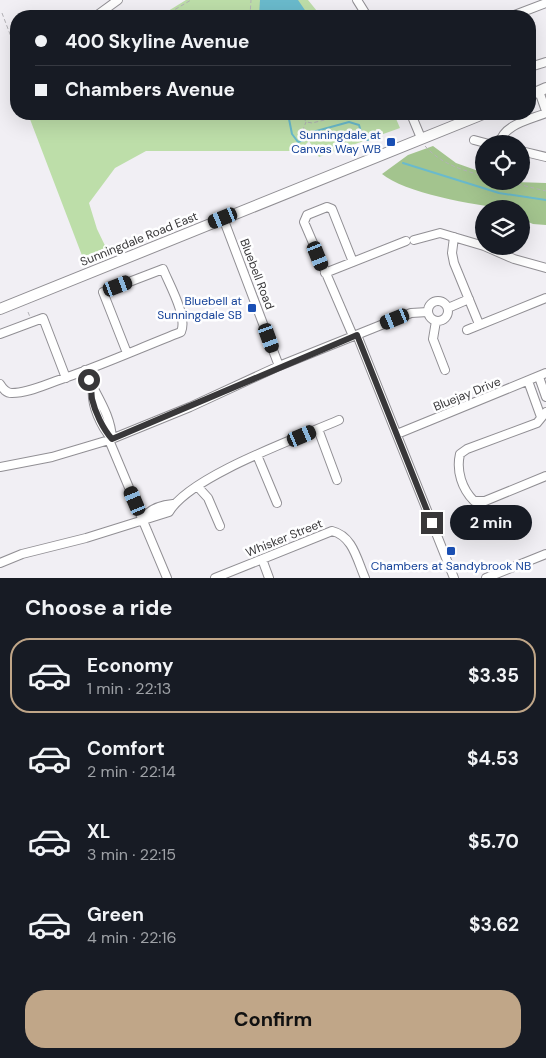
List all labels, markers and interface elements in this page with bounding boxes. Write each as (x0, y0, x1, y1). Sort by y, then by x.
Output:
text: 400 Skyline Avenue (65, 29, 249, 54)
text: Chambers Avenue (65, 77, 235, 102)
place label: Sunningdale at Canvas Way WB (291, 127, 381, 157)
map controls (475, 135, 530, 255)
button: locate (475, 135, 530, 190)
marker: Sunningdale at Canvas Way WB (385, 136, 397, 148)
button: layers (475, 200, 530, 255)
car (206, 205, 239, 231)
street label: Sunningdale Road East (78, 208, 200, 270)
street label: Bluebell Road (236, 236, 278, 312)
car (305, 239, 330, 273)
car (101, 274, 134, 298)
place label: Bluebell at Sunningdale SB (157, 293, 242, 323)
marker: Bluebell at Sunningdale SB (246, 302, 258, 314)
car (378, 306, 411, 332)
car (256, 321, 281, 355)
route start (78, 369, 100, 391)
street label: Bluejay Drive (431, 373, 503, 415)
car (285, 423, 318, 449)
car (122, 484, 147, 518)
callout: 2 min (450, 506, 532, 540)
route end (421, 512, 443, 534)
text: 2 min (470, 512, 512, 533)
street label: Whisker Street (243, 515, 325, 561)
marker: Chambers at Sandybrook NB (445, 545, 457, 557)
place label: Chambers at Sandybrook NB (371, 558, 531, 574)
text: Choose a ride (25, 593, 173, 622)
icon: car (27, 653, 72, 698)
text: Economy (87, 653, 174, 678)
text: $3.35 (468, 663, 519, 688)
text: 1 min · 22:13 (87, 678, 171, 699)
icon: car (27, 736, 72, 781)
text: Comfort (87, 736, 165, 761)
text: $4.53 (467, 746, 519, 771)
text: 2 min · 22:14 (87, 761, 176, 782)
icon: car (27, 819, 72, 864)
text: XL (87, 819, 110, 844)
text: $5.70 (468, 829, 519, 854)
text: 3 min · 22:15 (87, 844, 176, 865)
icon: car (27, 902, 72, 947)
text: Green (87, 902, 144, 927)
text: $3.62 (469, 912, 519, 937)
text: 4 min · 22:16 (87, 927, 177, 948)
button: Confirm (25, 990, 521, 1048)

